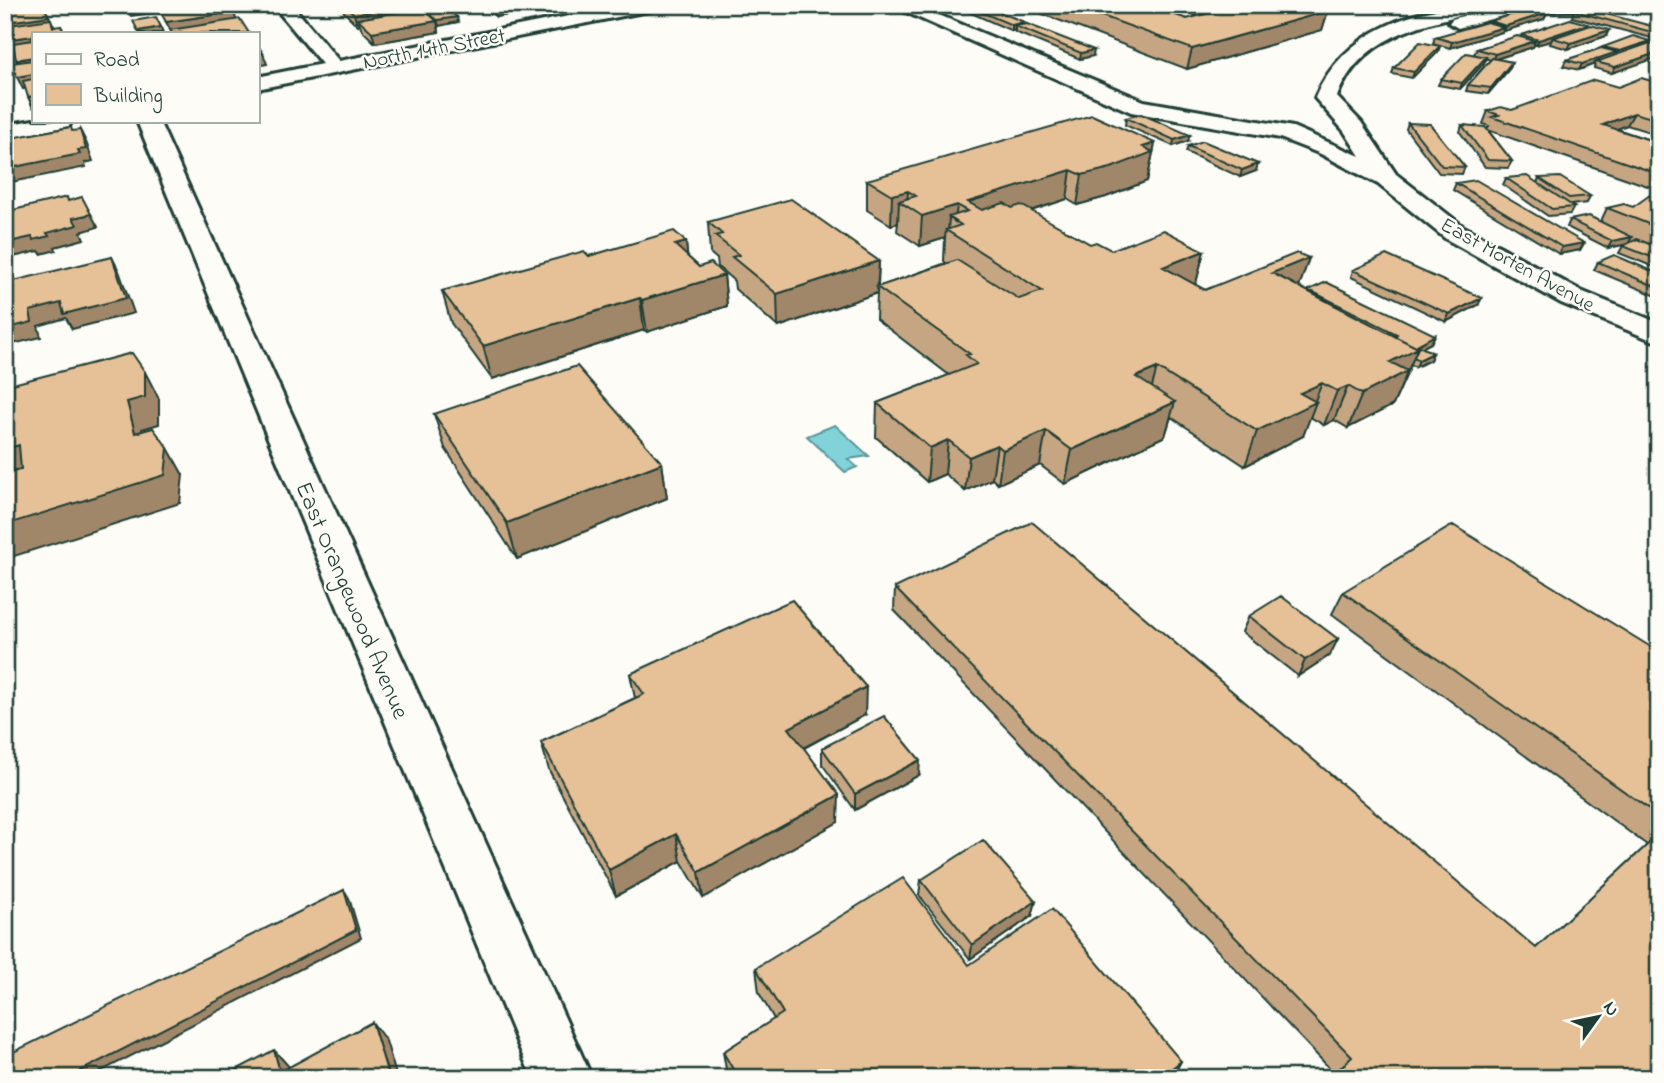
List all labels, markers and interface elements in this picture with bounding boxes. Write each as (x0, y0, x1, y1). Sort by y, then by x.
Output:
street label: North 14th Street (361, 21, 508, 78)
legend (32, 32, 259, 122)
text: Road (94, 46, 140, 76)
text: Building (93, 82, 163, 114)
street label: East Morten Avenue (1434, 211, 1600, 321)
street label: East Orangewood Avenue (285, 477, 417, 725)
north arrow (1562, 982, 1632, 1052)
text: N (1595, 996, 1625, 1022)

